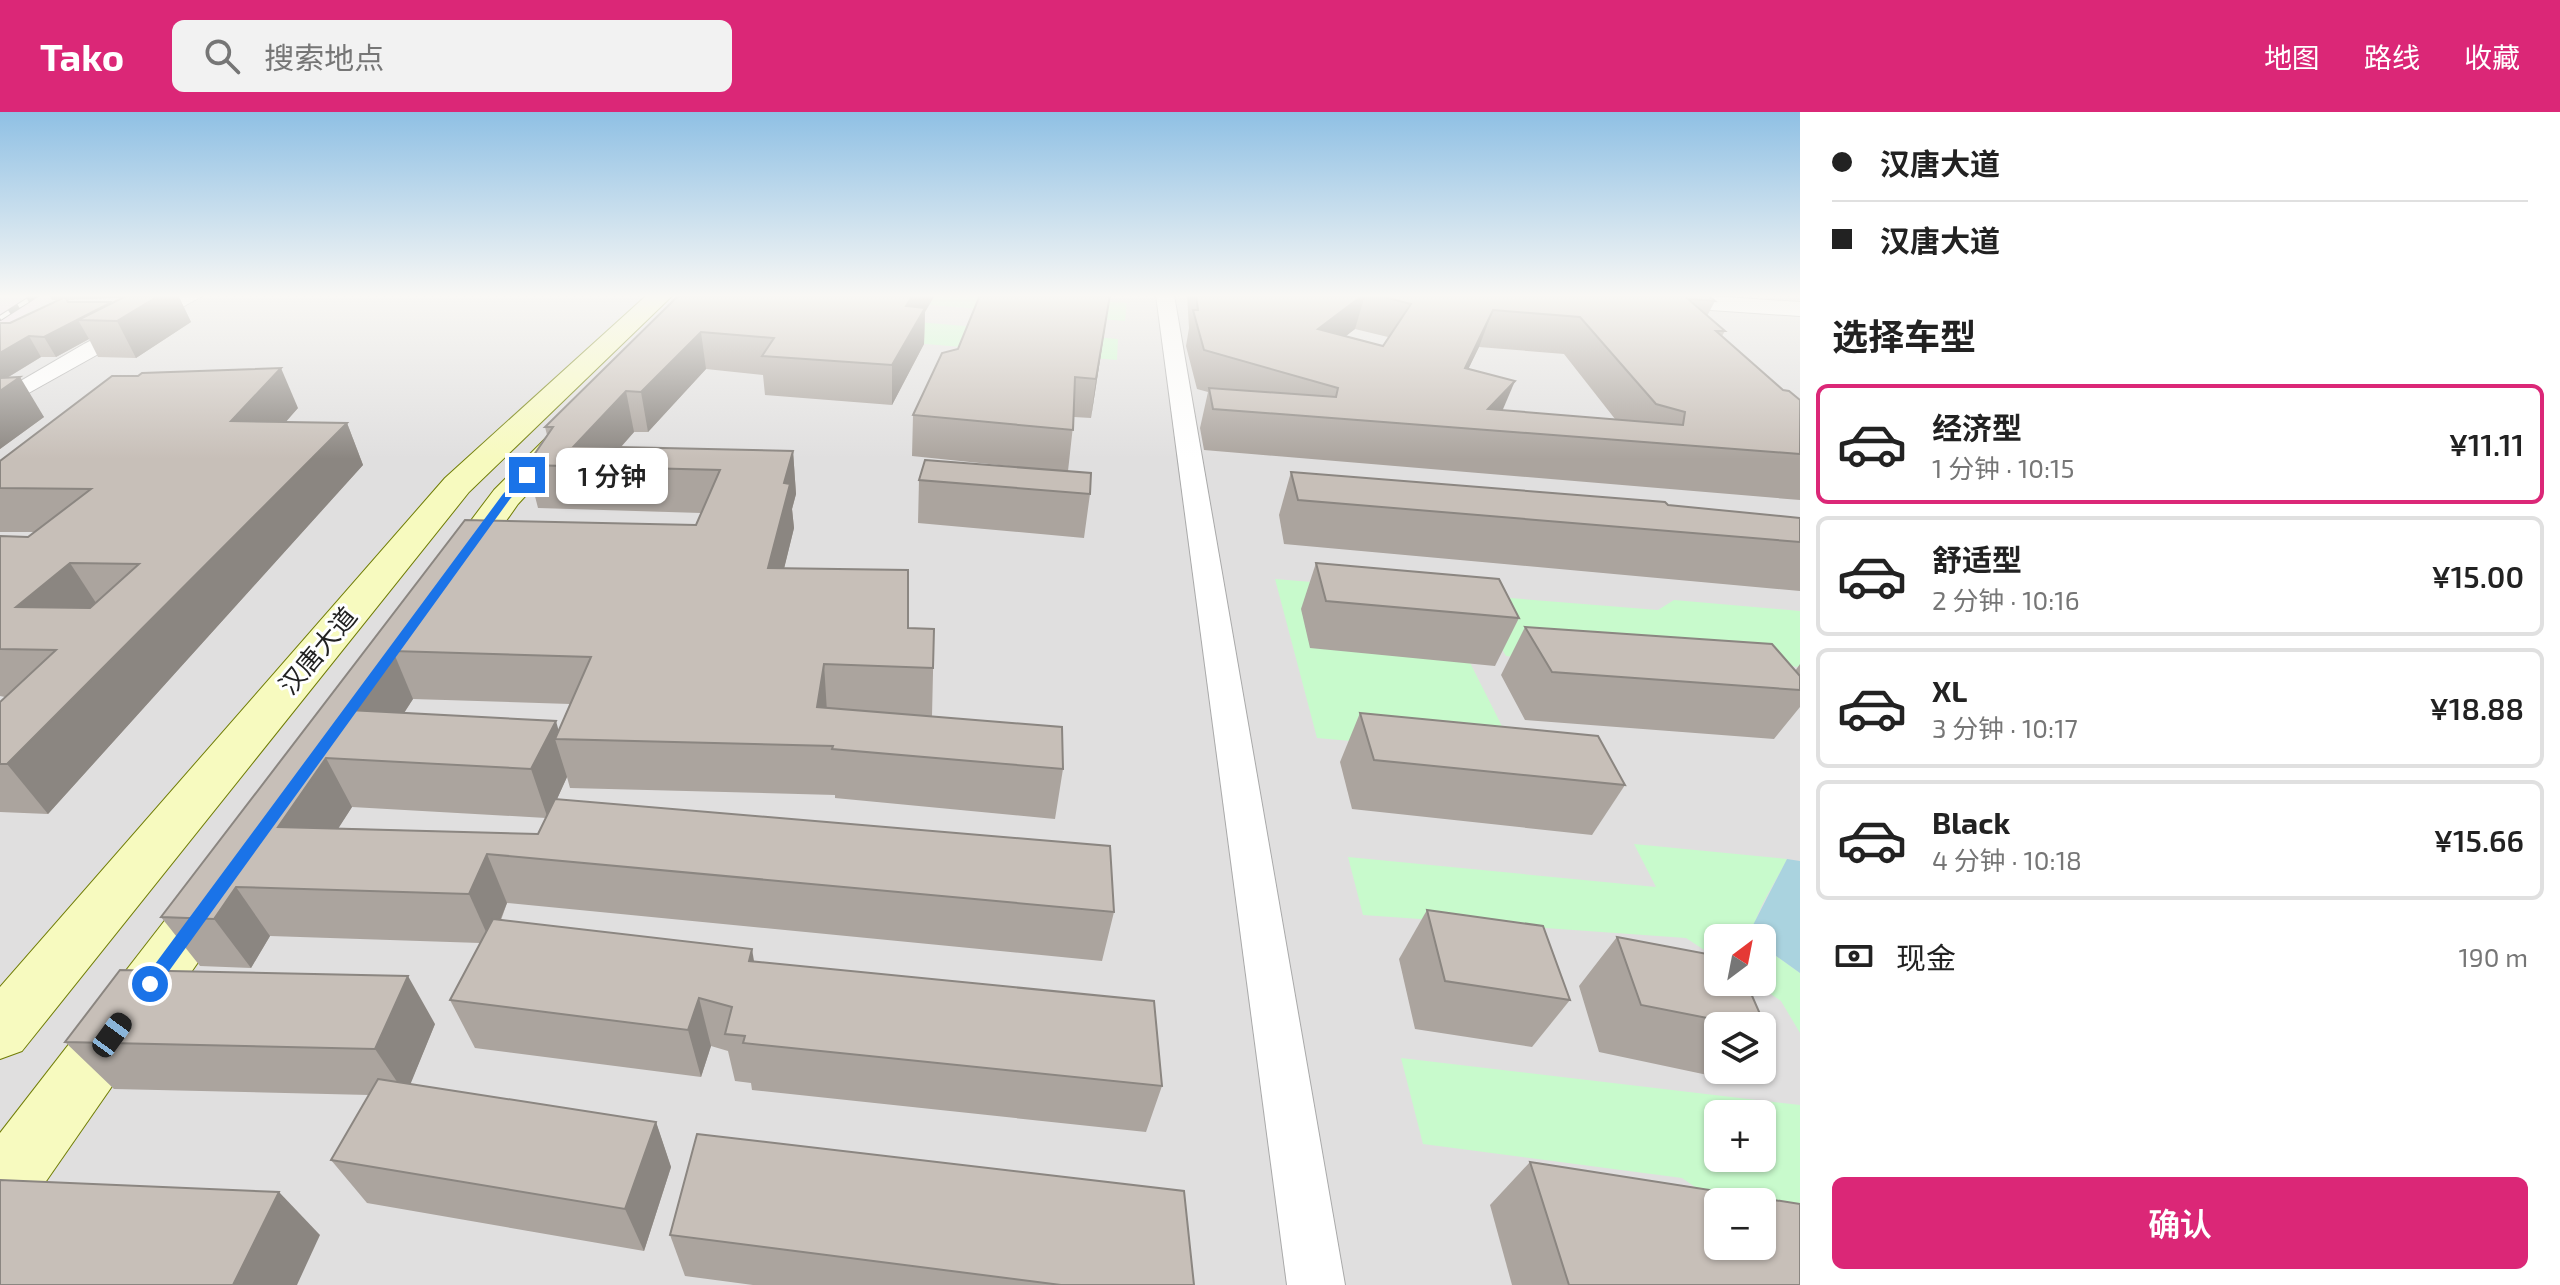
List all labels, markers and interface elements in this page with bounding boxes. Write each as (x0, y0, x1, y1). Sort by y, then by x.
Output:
search box (172, 20, 732, 92)
text: Tako (40, 33, 124, 79)
icon: search (200, 34, 244, 78)
text: 搜索地点 (264, 39, 384, 75)
text: 地图 (2264, 40, 2320, 74)
text: 路线 (2364, 40, 2420, 74)
text: 收藏 (2464, 40, 2520, 74)
text: 汉唐大道 (1880, 145, 2000, 181)
text: 汉唐大道 (1880, 222, 2000, 258)
text: 选择车型 (1832, 314, 1976, 357)
icon: car (1836, 408, 1908, 480)
text: 经济型 (1932, 409, 2022, 445)
text: ¥11.11 (2449, 426, 2524, 462)
callout: 1 分钟 (555, 447, 667, 503)
text: 1 分钟 · 10:15 (1932, 452, 2074, 483)
route end (509, 457, 545, 493)
text: 1 分钟 (578, 460, 646, 491)
icon: car (1836, 540, 1908, 612)
text: 舒适型 (1932, 541, 2022, 577)
text: ¥15.00 (2431, 558, 2524, 594)
text: 2 分钟 · 10:16 (1932, 584, 2080, 615)
street label: 汉唐大道 (272, 600, 362, 700)
icon: car (1836, 672, 1908, 744)
text: XL (1932, 672, 1967, 708)
text: ¥18.88 (2430, 690, 2524, 726)
text: 3 分钟 · 10:17 (1932, 712, 2078, 743)
icon: car (1836, 804, 1908, 876)
text: Black (1932, 804, 2010, 840)
text: ¥15.66 (2434, 822, 2524, 858)
text: 4 分钟 · 10:18 (1932, 844, 2082, 875)
north arrow (1704, 924, 1776, 996)
map controls (1704, 924, 1776, 1260)
icon: cash (1832, 934, 1876, 978)
text: 现金 (1896, 939, 1956, 975)
text: 190 m (2459, 941, 2528, 972)
route start (132, 966, 168, 1002)
car (88, 1009, 136, 1061)
button: layers (1704, 1012, 1776, 1084)
button: + (1704, 1100, 1776, 1172)
button: 确认 (1832, 1177, 2528, 1269)
button: − (1704, 1188, 1776, 1260)

